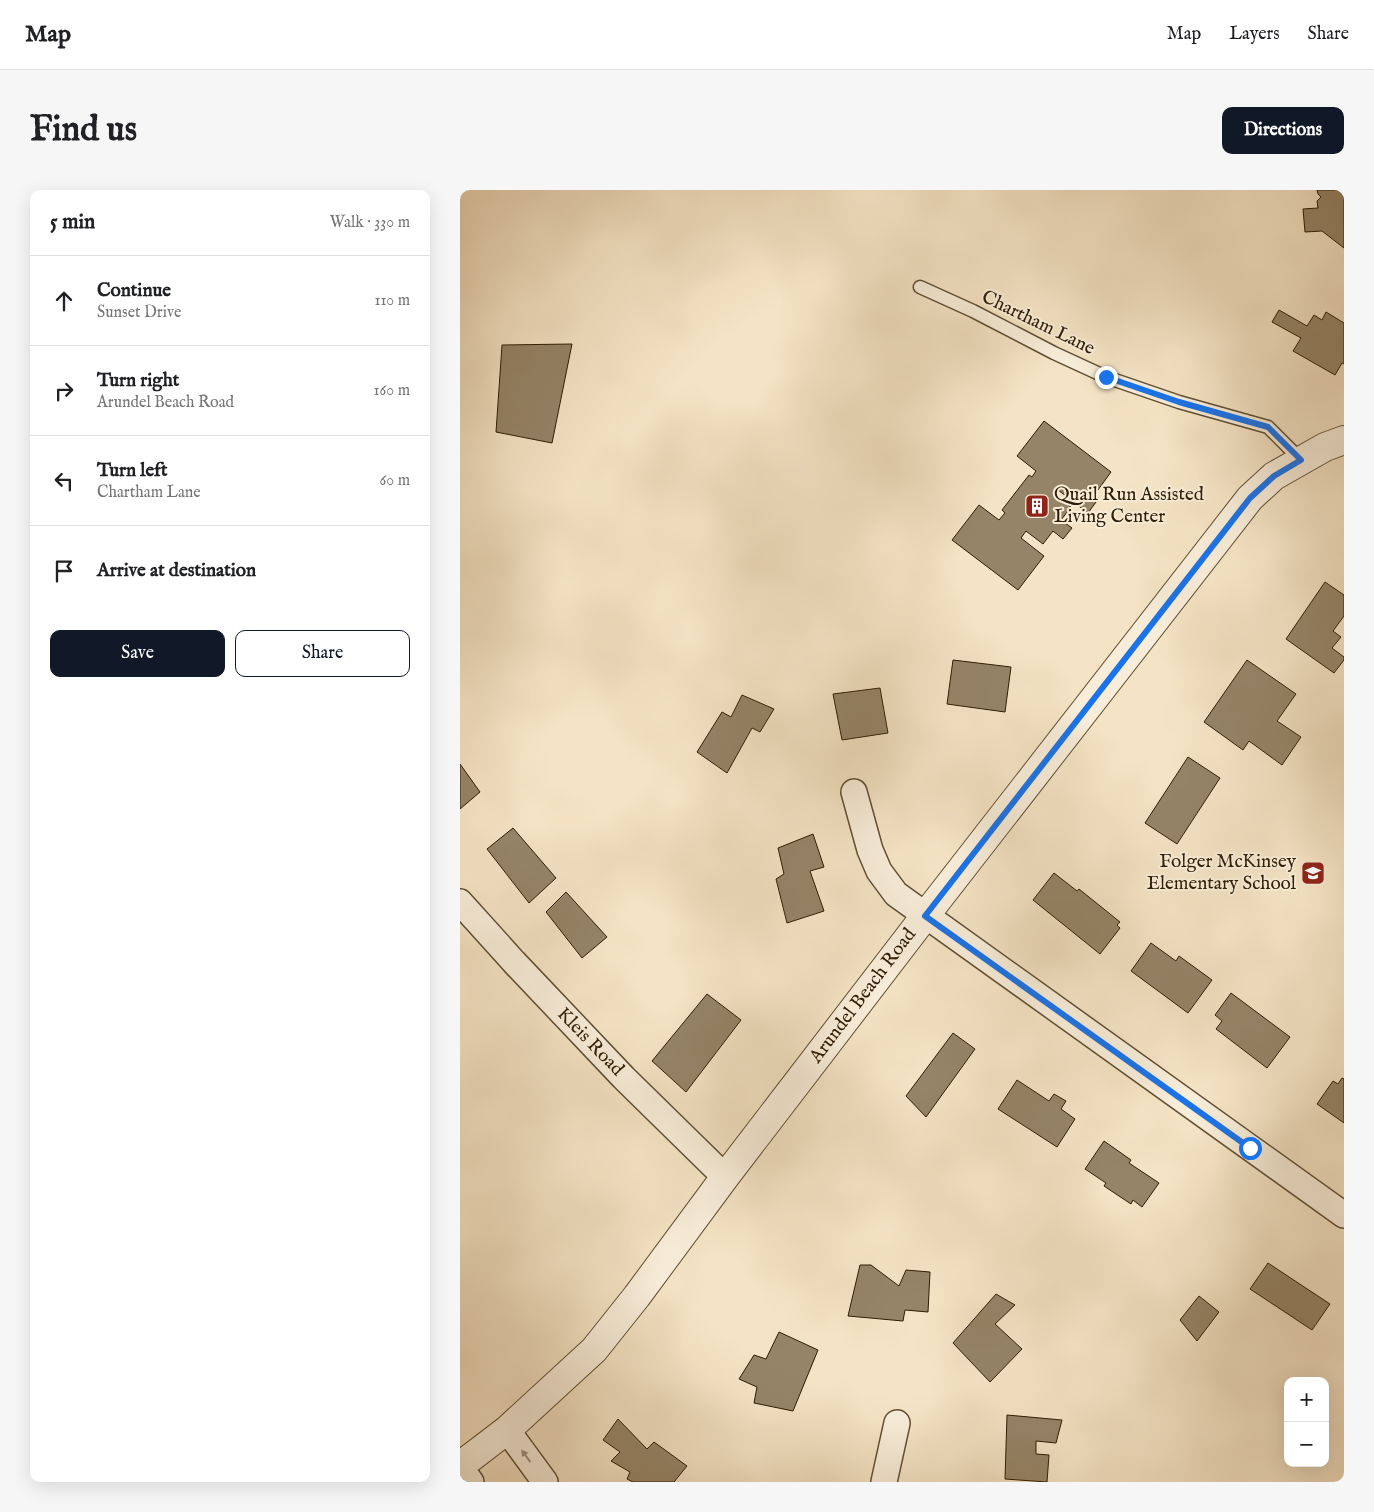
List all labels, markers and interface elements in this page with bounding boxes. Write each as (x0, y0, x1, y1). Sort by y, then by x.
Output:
text: Map (25, 19, 71, 50)
text: Map (1167, 23, 1201, 46)
text: Layers (1229, 23, 1280, 46)
text: Share (1308, 23, 1349, 46)
button: Directions (1222, 107, 1344, 154)
text: Find us (30, 108, 137, 153)
text: 5 min (50, 209, 95, 236)
text: Walk · 330 m (330, 213, 410, 233)
text: Continue (97, 279, 171, 303)
street label: Chartham Lane (977, 285, 1099, 361)
icon: ahead (50, 287, 78, 315)
text: 110 m (374, 291, 410, 311)
text: Sunset Drive (97, 303, 181, 323)
route end (1095, 366, 1118, 389)
text: Turn right (97, 369, 179, 393)
icon: right (50, 377, 78, 405)
text: 160 m (374, 381, 410, 401)
text: Arundel Beach Road (97, 393, 234, 413)
text: Turn left (97, 459, 168, 483)
icon: left (50, 467, 78, 495)
text: 60 m (380, 471, 410, 491)
text: Chartham Lane (97, 483, 201, 503)
place label: Quail Run Assisted Living Center (1054, 483, 1205, 529)
building icon: Quail Run Assisted Living Center (1024, 493, 1050, 519)
icon: arrive (50, 557, 78, 585)
text: Arrive at destination (97, 559, 256, 583)
button: Save (50, 630, 225, 677)
button: Share (235, 630, 410, 677)
place label: Folger McKinsey Elementary School (1147, 850, 1297, 896)
school or university icon: Folger McKinsey Elementary School (1300, 860, 1326, 886)
street label: Arundel Beach Road (804, 923, 922, 1069)
street label: Kleis Road (551, 1003, 629, 1082)
route start (1239, 1137, 1262, 1160)
map controls (1284, 1377, 1329, 1467)
button: + (1284, 1377, 1329, 1422)
button: − (1284, 1422, 1329, 1467)
one-way arrow (521, 1449, 531, 1463)

